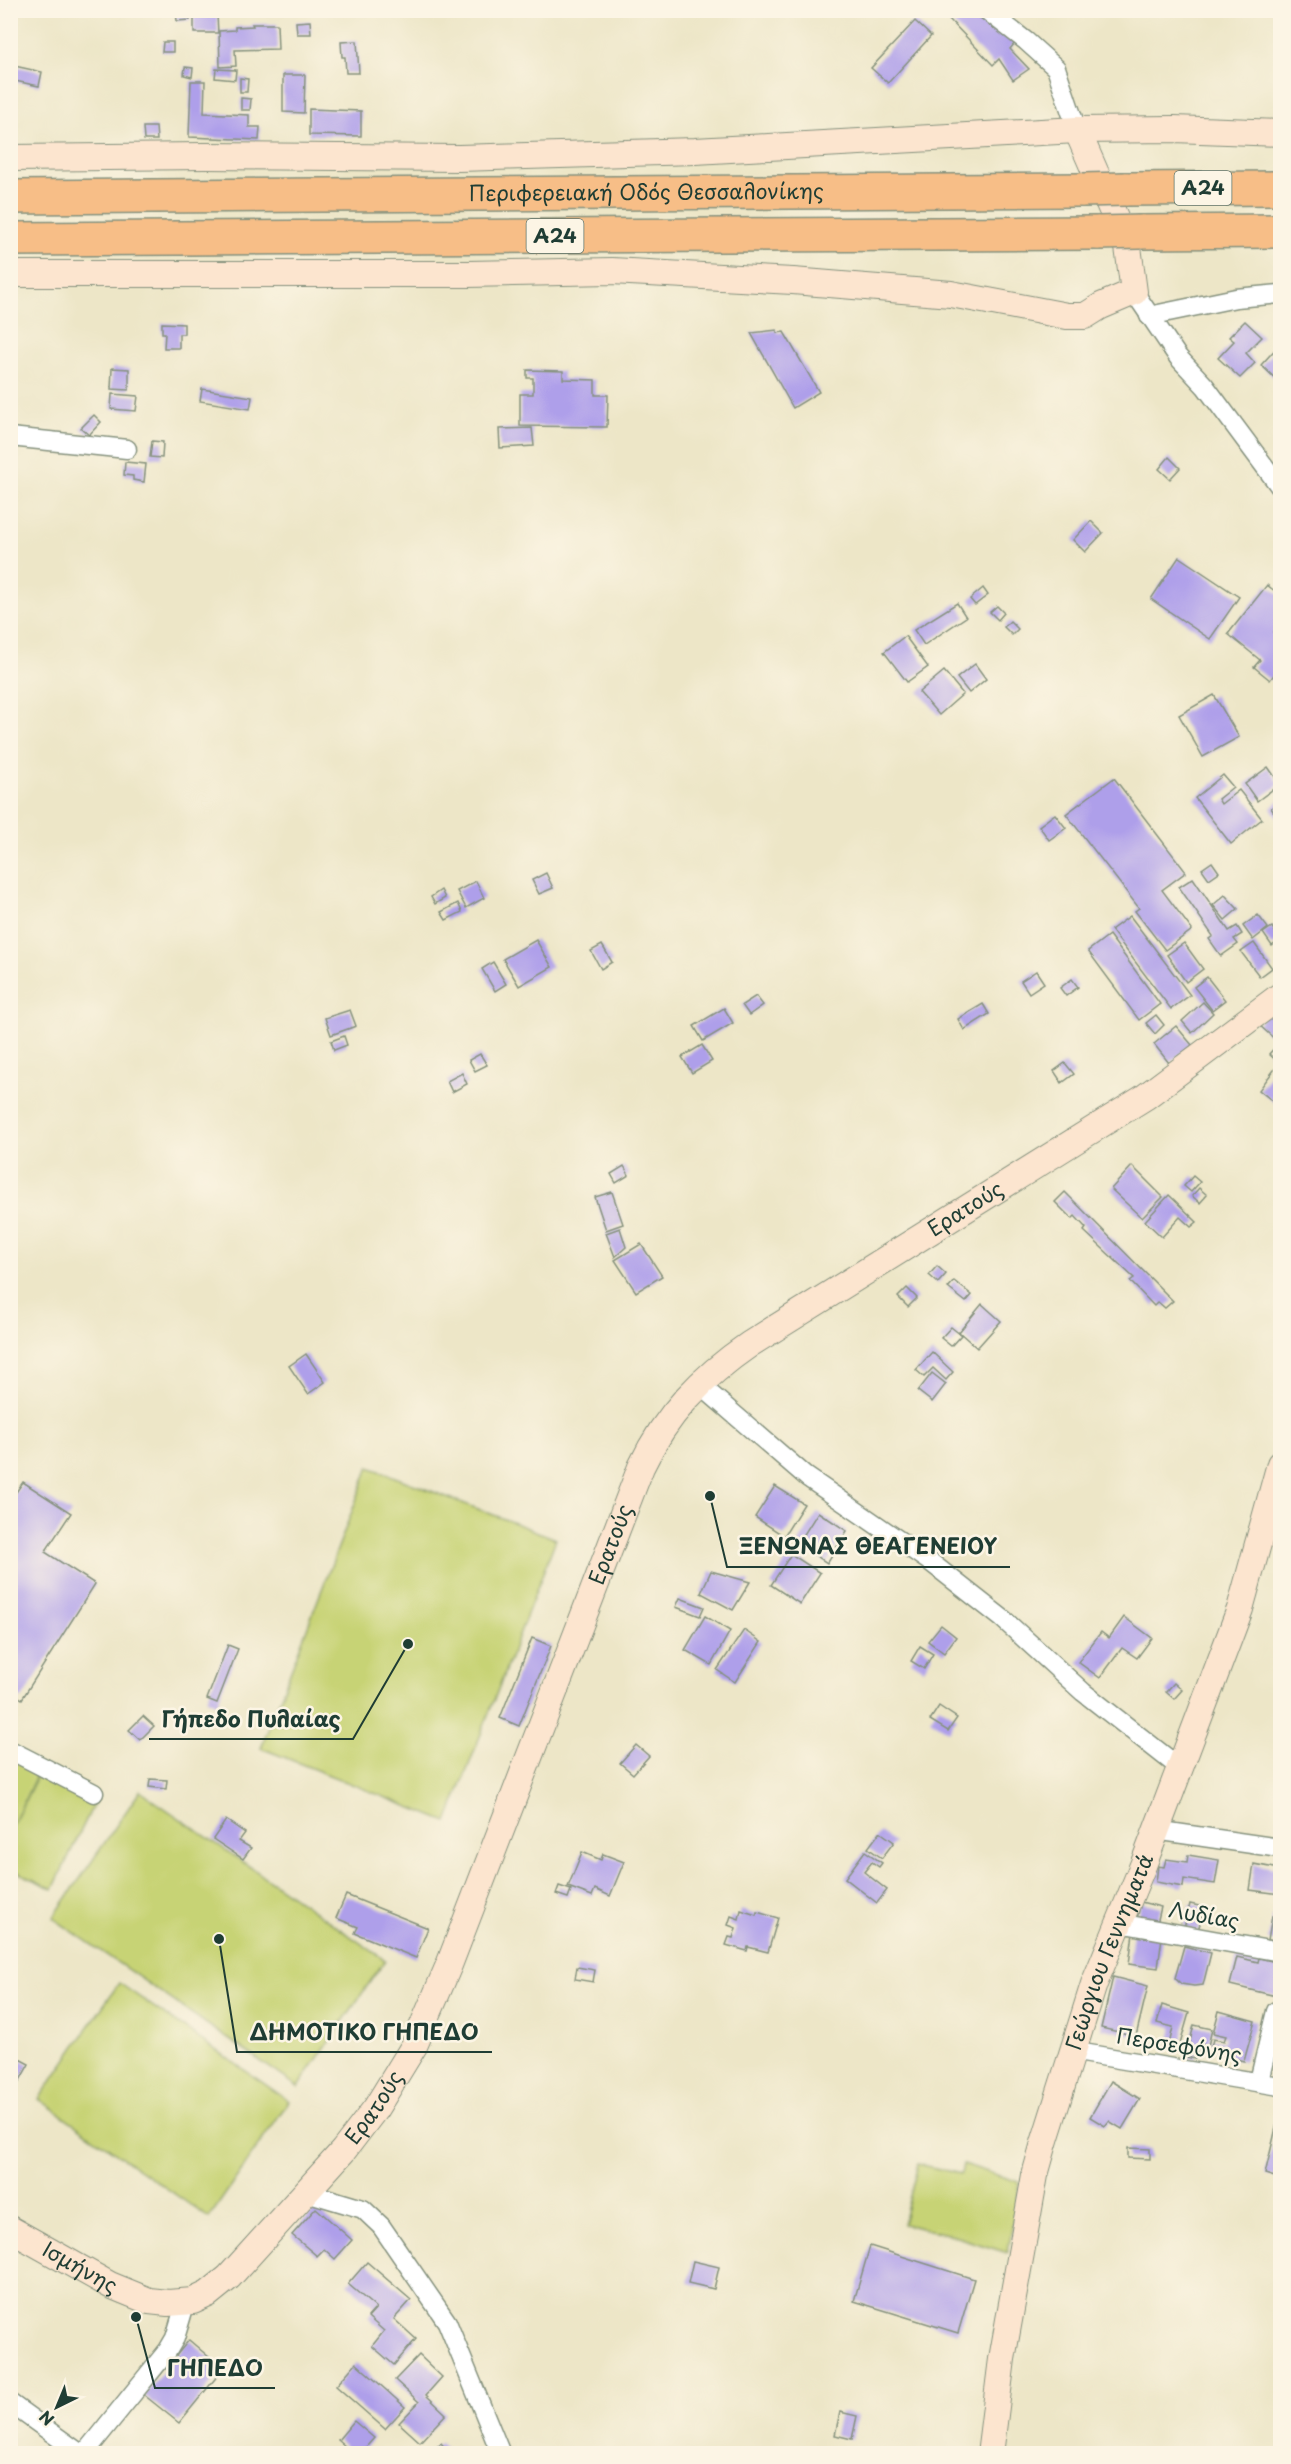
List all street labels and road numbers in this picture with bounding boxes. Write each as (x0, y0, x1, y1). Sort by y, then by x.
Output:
road number: Α24 (1174, 171, 1232, 205)
street label: Περιφερειακή Οδός Θεσσαλονίκης (468, 174, 824, 208)
road number: Α24 (526, 219, 584, 253)
street label: Ερατούς (921, 1172, 1009, 1243)
street label: Ερατούς (579, 1499, 639, 1589)
street label: Γεώργιου Γεννηματά (1056, 1848, 1160, 2054)
street label: Λυδίας (1167, 1892, 1242, 1936)
street label: Περσεφόνης (1114, 2018, 1244, 2070)
street label: Ερατούς (336, 2063, 409, 2150)
street label: Ισμήνης (37, 2232, 123, 2300)

